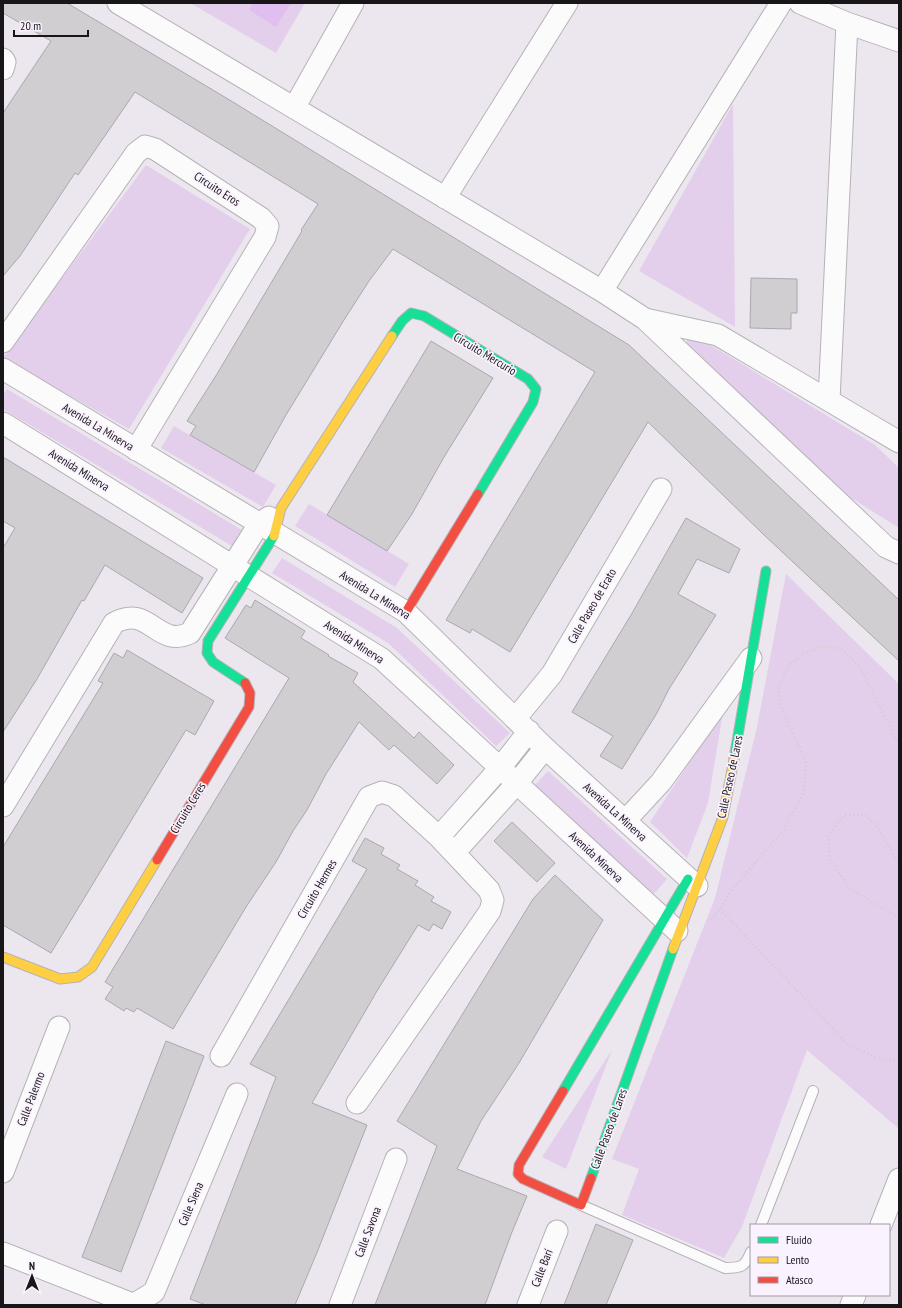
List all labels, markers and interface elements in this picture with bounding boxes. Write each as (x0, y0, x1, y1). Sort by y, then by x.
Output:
scale bar (14, 12, 88, 38)
text: 20 m (20, 18, 41, 33)
street label: Circuito Eros (191, 168, 243, 209)
street label: Circuito Mercurio (451, 329, 519, 378)
street label: Avenida La Minerva (60, 399, 137, 454)
street label: Avenida Minerva (46, 445, 112, 494)
street label: Calle Paseo de Erato (564, 566, 619, 646)
street label: Avenida La Minerva (337, 567, 414, 622)
street label: Avenida Minerva (321, 617, 387, 667)
street label: Calle Paseo de Lares (713, 734, 746, 820)
street label: Avenida La Minerva (580, 779, 650, 844)
street label: Circuito Ceres (167, 780, 209, 836)
street label: Avenida Minerva (566, 828, 627, 886)
street label: Circuito Hermes (294, 856, 340, 921)
street label: Calle Palermo (13, 1069, 48, 1128)
street label: Calle Paseo de Lares (587, 1087, 630, 1171)
street label: Calle Siena (175, 1180, 207, 1228)
street label: Calle Savona (351, 1204, 384, 1259)
legend (750, 1224, 890, 1296)
text: Fluido (786, 1232, 812, 1247)
street label: Calle Barí (527, 1246, 556, 1289)
text: Lento (786, 1252, 809, 1267)
north arrow (12, 1256, 52, 1296)
text: N (29, 1259, 35, 1273)
text: Atasco (786, 1272, 813, 1287)

